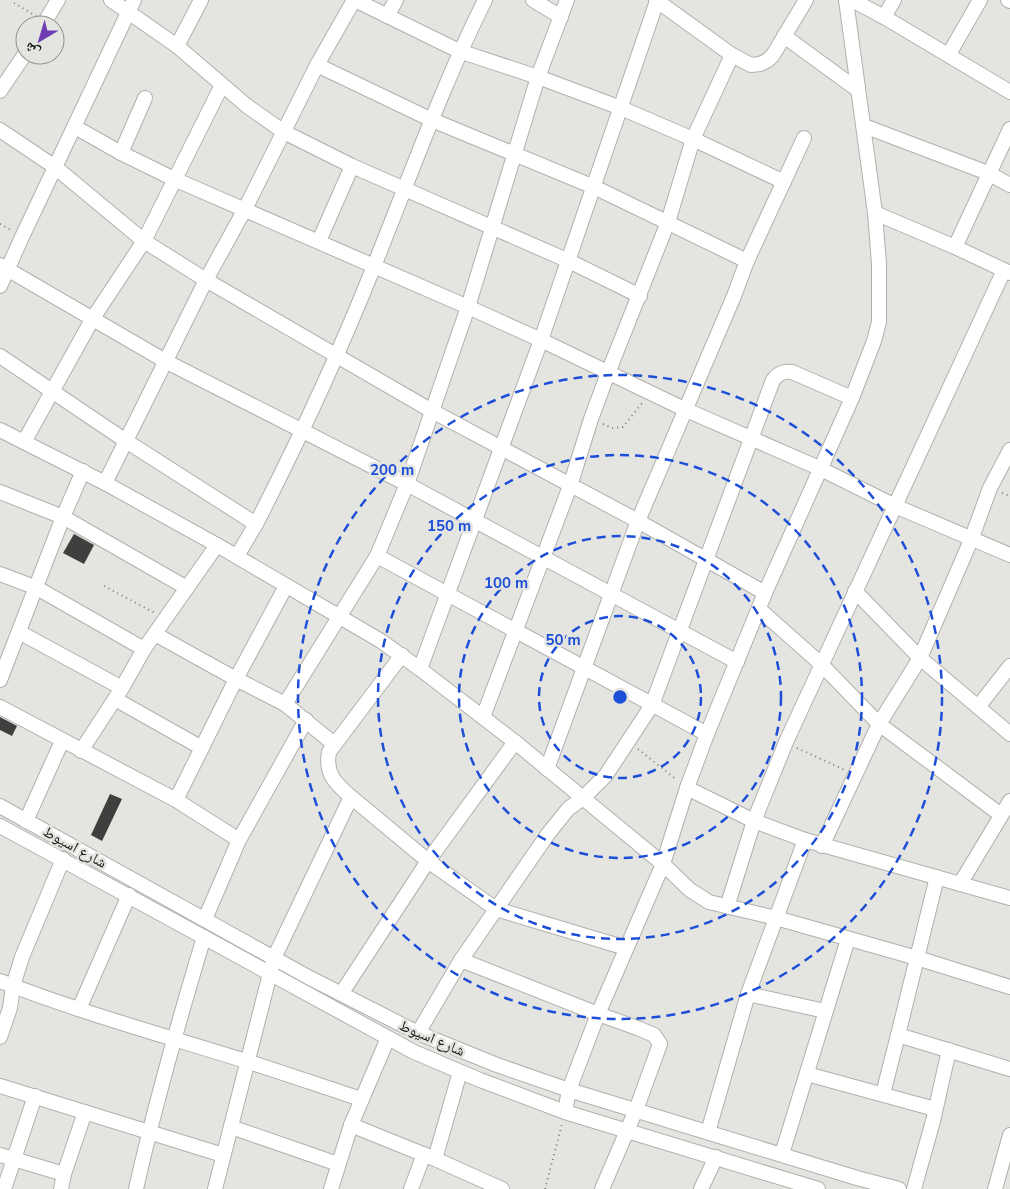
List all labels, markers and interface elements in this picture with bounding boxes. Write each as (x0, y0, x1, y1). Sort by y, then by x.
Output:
north arrow (15, 15, 65, 65)
text: ش (20, 38, 44, 62)
text: 200 m (370, 460, 414, 480)
text: 150 m (427, 516, 471, 536)
text: 100 m (484, 573, 528, 593)
text: 50 m (545, 630, 581, 650)
centre of rings (611, 688, 629, 706)
street label: شارع اسيوط (40, 821, 110, 873)
street label: شارع اسيوط (396, 1015, 468, 1061)

